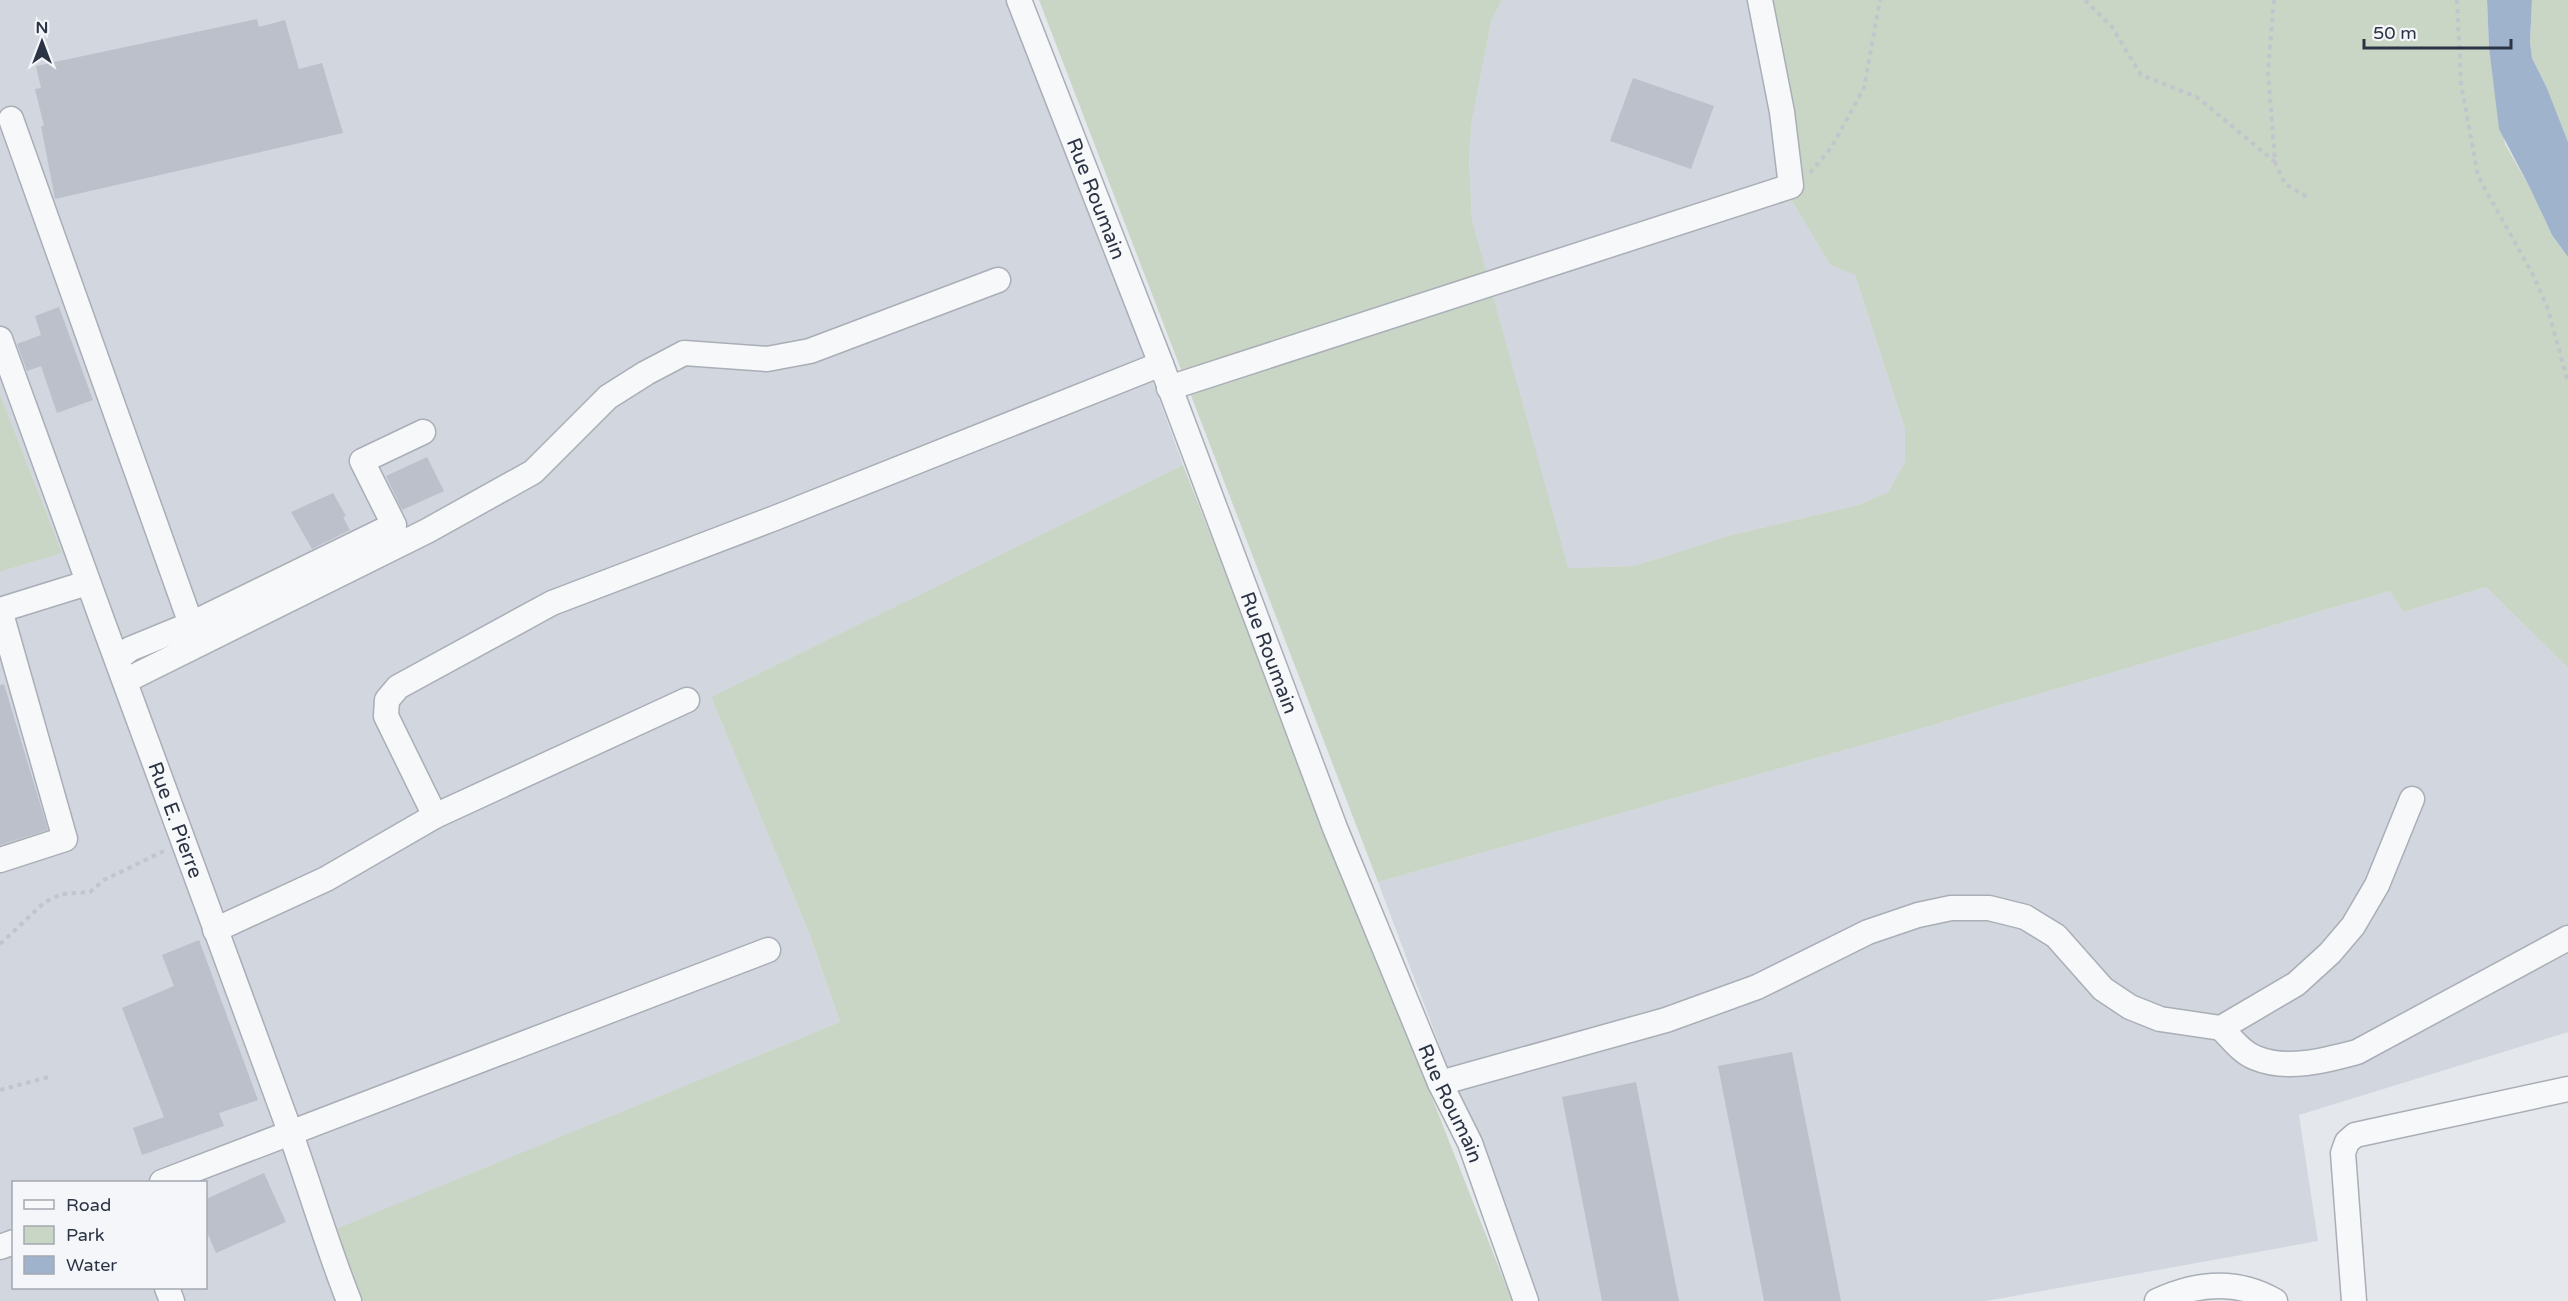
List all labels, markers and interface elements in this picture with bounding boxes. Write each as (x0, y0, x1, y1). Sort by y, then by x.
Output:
north arrow (12, 12, 72, 72)
scale bar (2364, 12, 2511, 50)
text: N (36, 18, 48, 38)
text: 50 m (2373, 22, 2417, 44)
street label: Rue Roumain (1061, 135, 1130, 263)
street label: Rue Roumain (1235, 589, 1302, 717)
street label: Rue E. Pierre (142, 759, 207, 882)
street label: Rue Roumain (1412, 1041, 1487, 1166)
legend (12, 1181, 207, 1289)
text: Road (66, 1194, 111, 1216)
text: Park (66, 1224, 105, 1246)
text: Water (66, 1254, 117, 1276)

